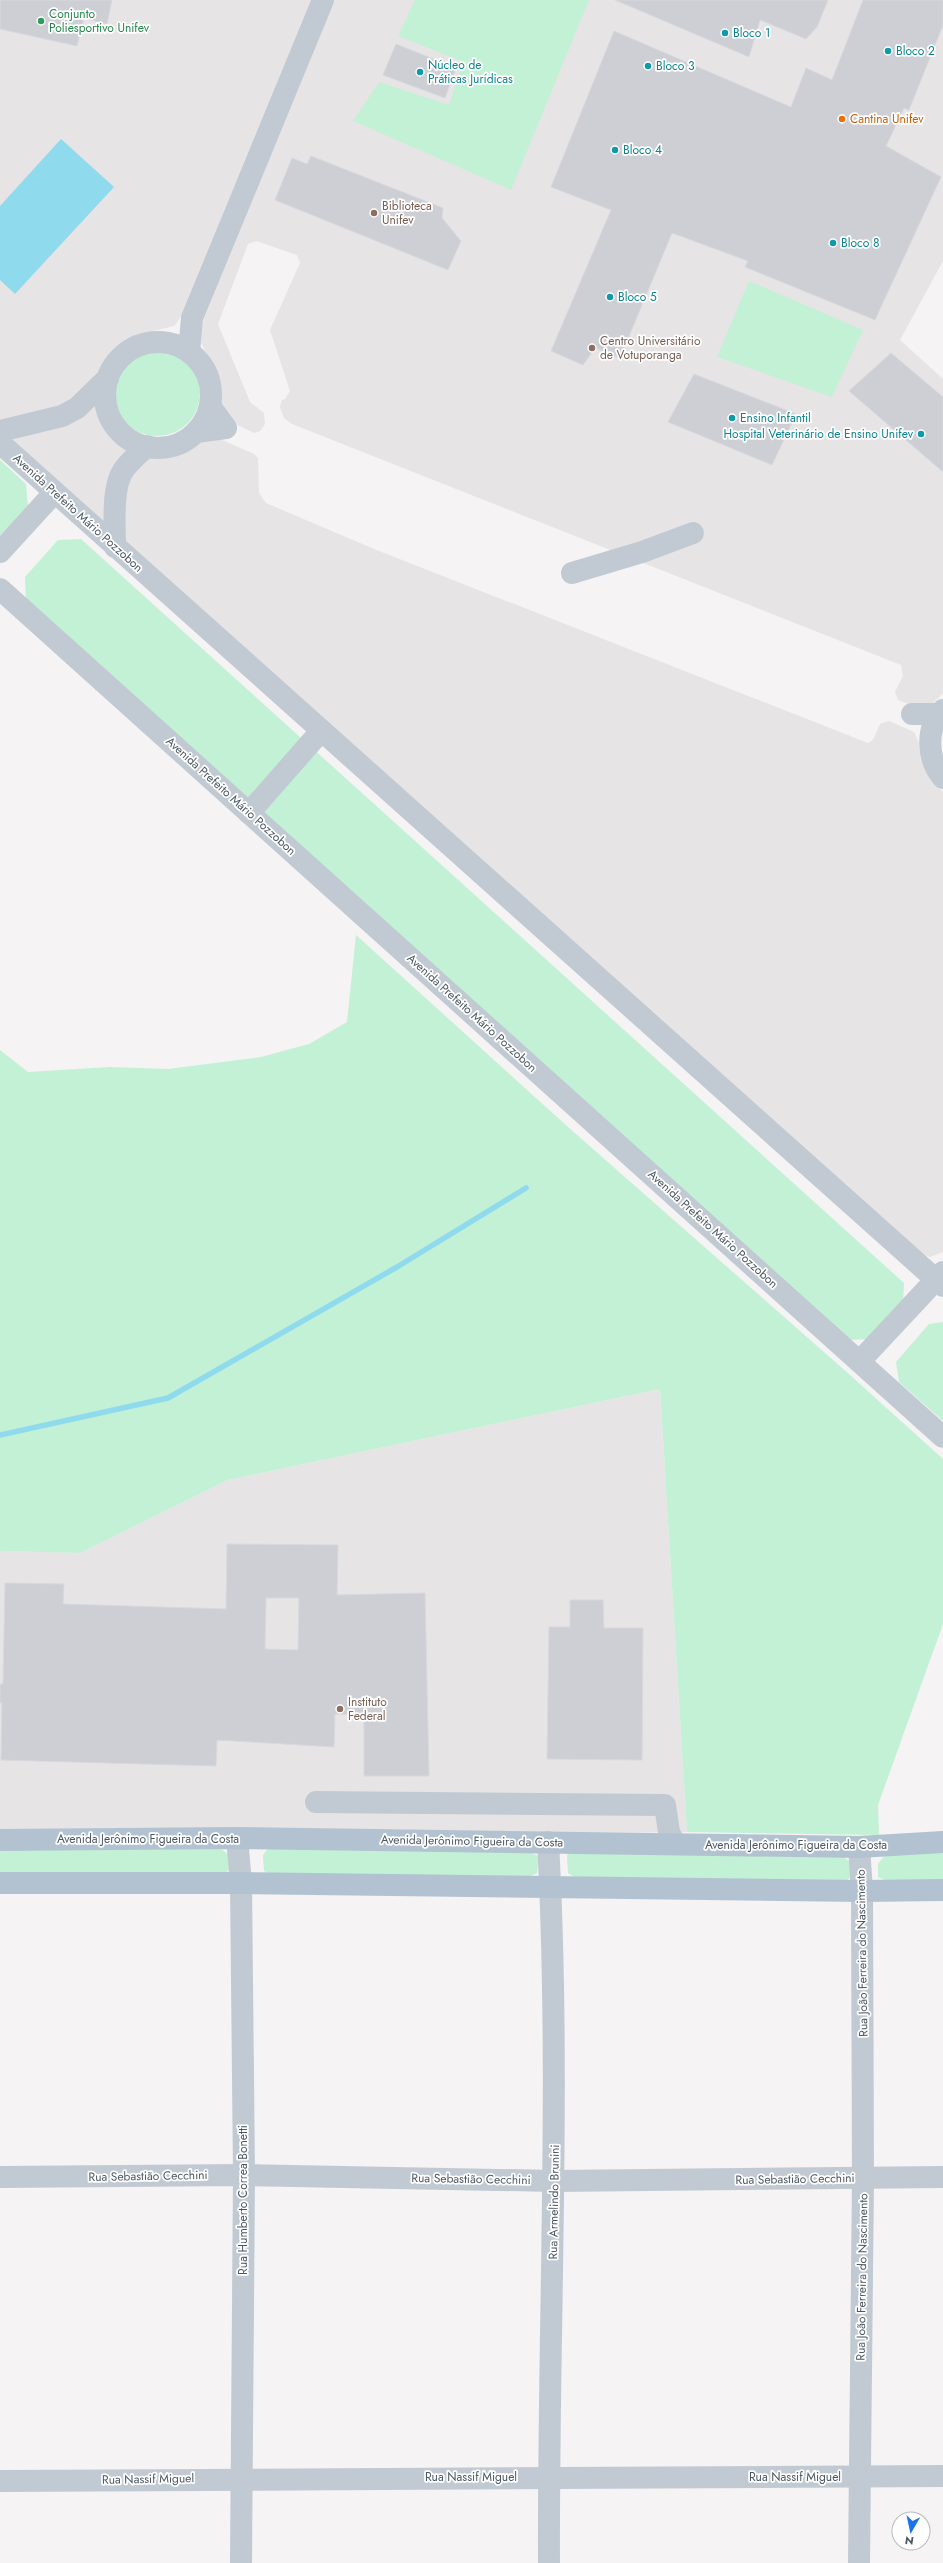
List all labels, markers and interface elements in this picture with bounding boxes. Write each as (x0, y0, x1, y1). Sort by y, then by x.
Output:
place label: Conjunto Poliesportivo Unifev (49, 5, 150, 37)
marker: Conjunto Poliesportivo Unifev (36, 16, 46, 26)
place label: Bloco 1 (733, 24, 770, 42)
marker: Bloco 1 (720, 28, 730, 38)
place label: Bloco 2 (896, 42, 935, 60)
marker: Bloco 2 (883, 46, 893, 56)
place label: Núcleo de Práticas Jurídicas (428, 56, 513, 88)
place label: Bloco 3 (656, 57, 695, 75)
marker: Bloco 3 (643, 61, 653, 71)
marker: Núcleo de Práticas Jurídicas (415, 67, 425, 77)
place label: Cantina Unifev (850, 110, 924, 128)
marker: Cantina Unifev (837, 114, 847, 124)
place label: Bloco 4 (623, 141, 662, 159)
marker: Bloco 4 (610, 145, 620, 155)
place label: Biblioteca Unifev (382, 197, 432, 229)
marker: Biblioteca Unifev (369, 208, 379, 218)
place label: Bloco 8 (841, 234, 879, 252)
marker: Bloco 8 (828, 238, 838, 248)
place label: Bloco 5 (618, 288, 657, 306)
marker: Bloco 5 (605, 292, 615, 302)
place label: Centro Universitário de Votuporanga (600, 332, 701, 364)
marker: Centro Universitário de Votuporanga (587, 343, 597, 353)
place label: Ensino Infantil (740, 409, 811, 427)
marker: Ensino Infantil (727, 413, 737, 423)
place label: Hospital Veterinário de Ensino Unifev (724, 425, 914, 443)
marker: Hospital Veterinário de Ensino Unifev (916, 429, 926, 439)
street label: Avenida Prefeito Mário Pozzobon (9, 450, 147, 576)
street label: Avenida Prefeito Mário Pozzobon (162, 733, 300, 859)
street label: Avenida Prefeito Mário Pozzobon (403, 950, 541, 1076)
street label: Avenida Prefeito Mário Pozzobon (644, 1166, 782, 1292)
place label: Instituto Federal (348, 1693, 387, 1725)
marker: Instituto Federal (335, 1704, 345, 1714)
street label: Avenida Jerônimo Figueira da Costa (57, 1830, 239, 1848)
street label: Avenida Jerônimo Figueira da Costa (381, 1830, 563, 1852)
street label: Avenida Jerônimo Figueira da Costa (705, 1836, 887, 1854)
street label: Rua João Ferreira do Nascimento (852, 1869, 872, 2037)
street label: Rua Humberto Correa Bonetti (234, 2125, 252, 2275)
street label: Rua Armelindo Brunini (544, 2144, 564, 2260)
street label: Rua Sebastião Cecchini (88, 2166, 208, 2186)
street label: Rua Sebastião Cecchini (411, 2169, 531, 2189)
street label: Rua Sebastião Cecchini (735, 2169, 855, 2189)
street label: Rua João Ferreira do Nascimento (852, 2193, 872, 2361)
street label: Rua Nassif Miguel (425, 2468, 517, 2486)
street label: Rua Nassif Miguel (749, 2468, 841, 2486)
street label: Rua Nassif Miguel (102, 2469, 194, 2489)
north arrow (891, 2511, 931, 2551)
text: N (904, 2532, 915, 2549)

